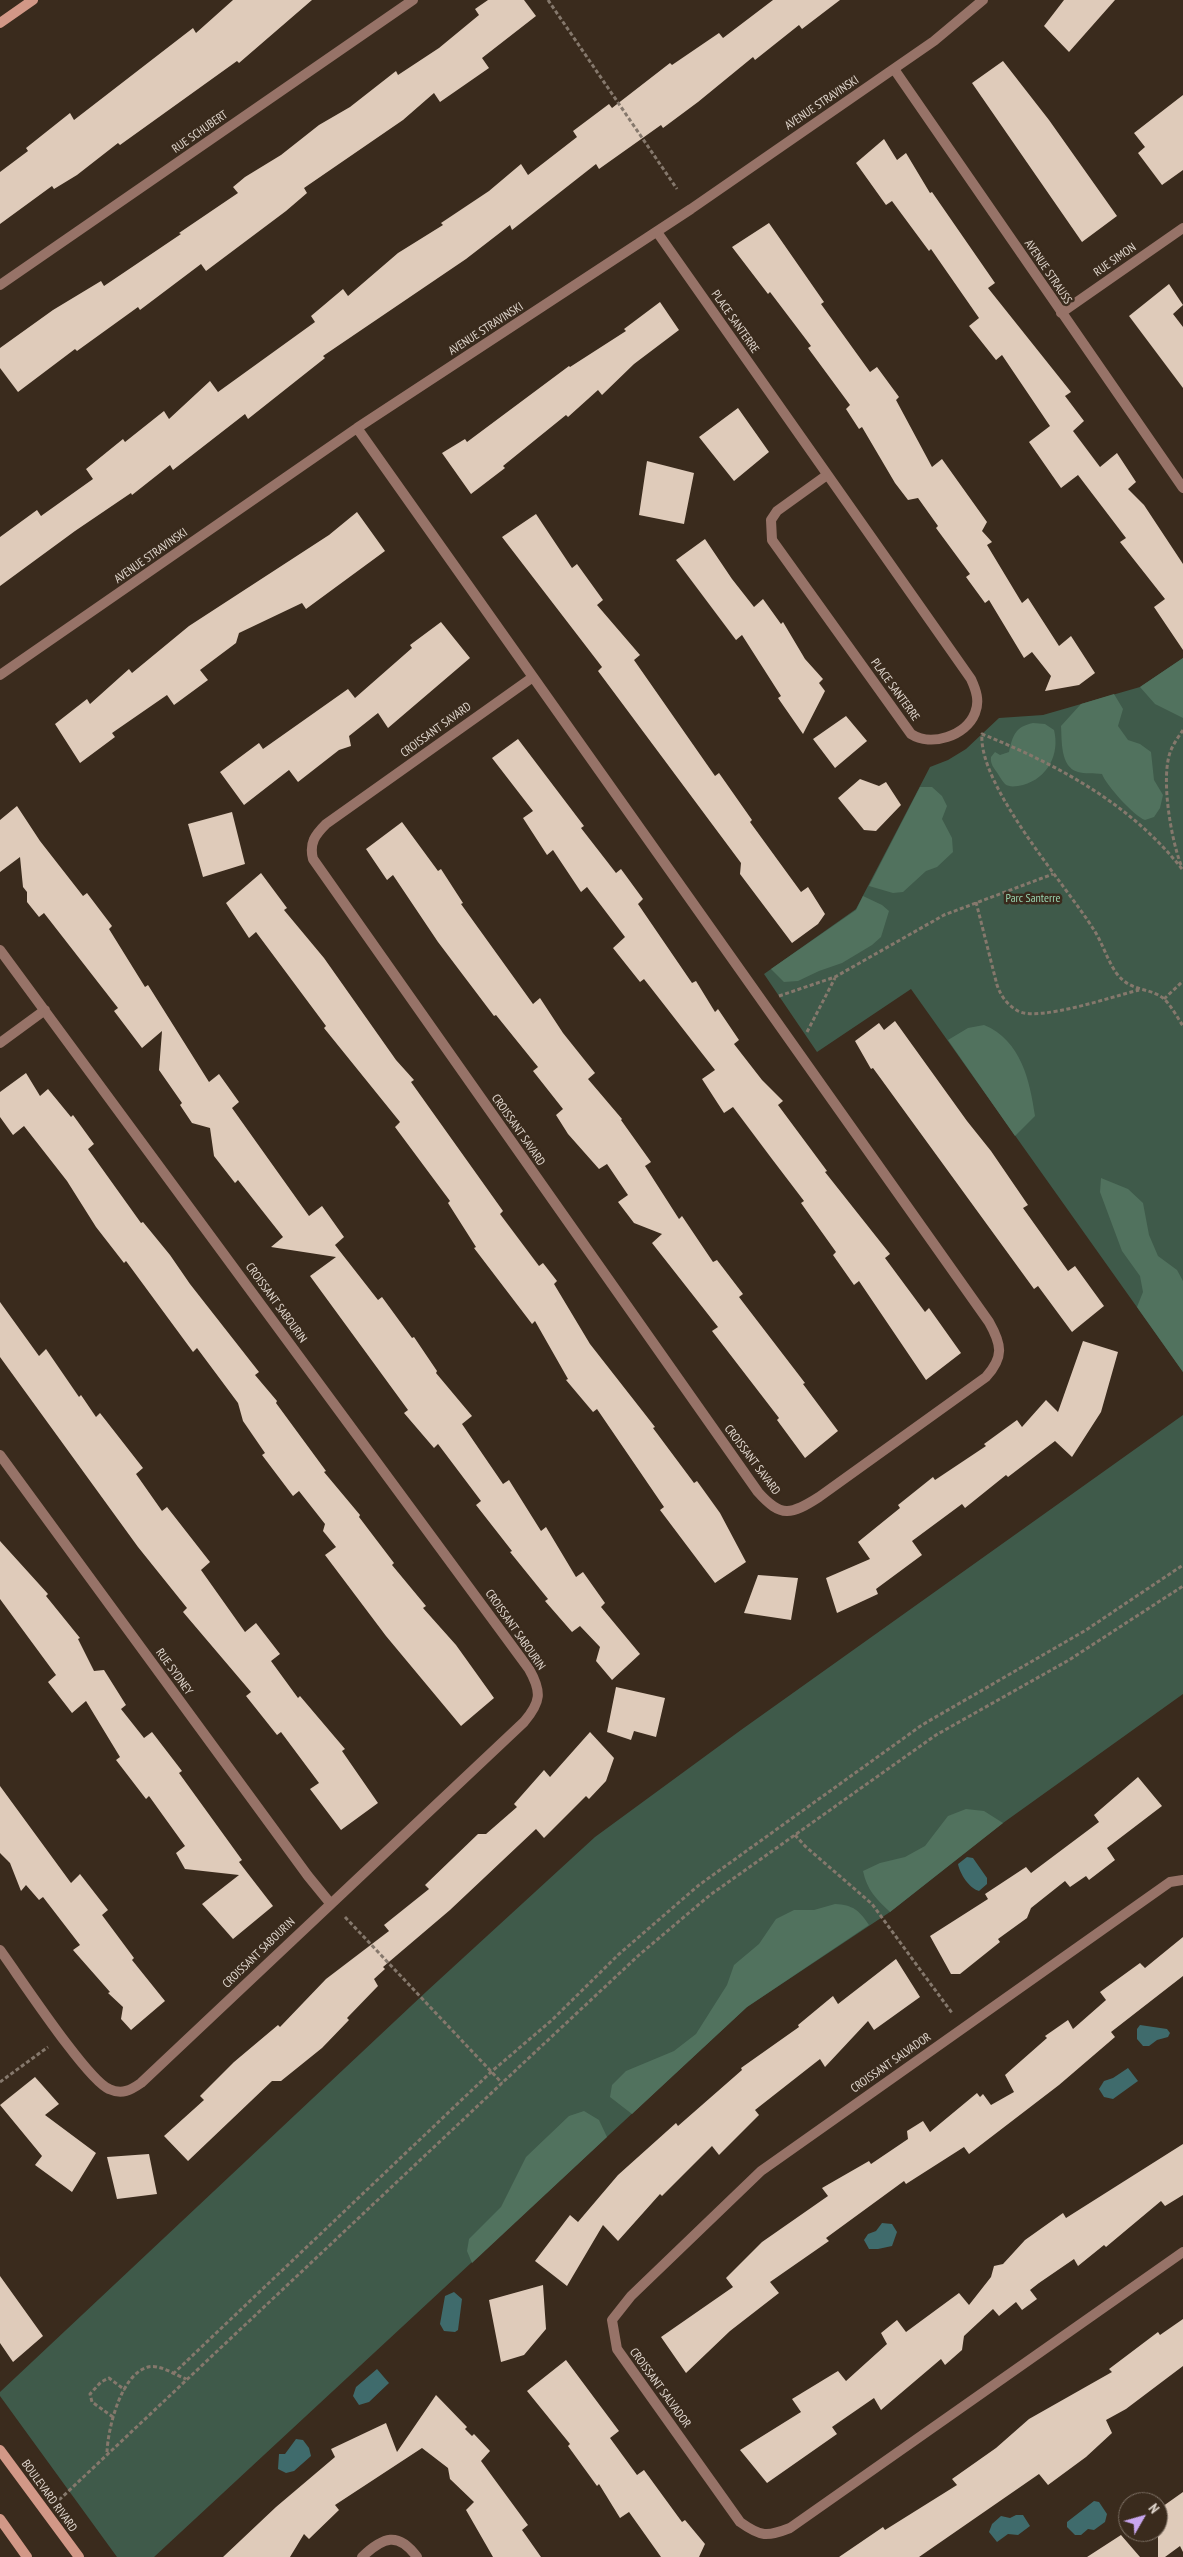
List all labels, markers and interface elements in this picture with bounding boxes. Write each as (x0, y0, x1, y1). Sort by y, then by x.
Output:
street label: AVENUE STRAVINSKI (782, 73, 862, 133)
street label: RUE SCHUBERT (170, 108, 230, 156)
street label: AVENUE STRAUSS (1021, 237, 1075, 307)
street label: RUE SIMON (1091, 240, 1139, 280)
street label: PLACE SANTERRE (708, 288, 762, 356)
street label: AVENUE STRAVINSKI (446, 299, 526, 359)
street label: AVENUE STRAVINSKI (112, 525, 190, 587)
street label: PLACE SANTERRE (868, 656, 922, 724)
street label: CROISSANT SAVARD (398, 700, 474, 760)
park label: Parc Santerre (1006, 892, 1060, 906)
street label: CROISSANT SAVARD (488, 1092, 548, 1168)
street label: CROISSANT SABOURIN (242, 1260, 310, 1346)
street label: CROISSANT SAVARD (721, 1422, 783, 1498)
street label: CROISSANT SABOURIN (482, 1587, 548, 1673)
street label: RUE SYDNEY (152, 1646, 196, 1698)
street label: CROISSANT SABOURIN (220, 1915, 298, 1991)
street label: CROISSANT SALVADOR (848, 2030, 934, 2096)
street label: CROISSANT SALVADOR (626, 2345, 694, 2431)
street label: BOULEVARD RIVARD (18, 2457, 80, 2535)
north arrow (1118, 2492, 1168, 2542)
text: N (1145, 2500, 1163, 2517)

